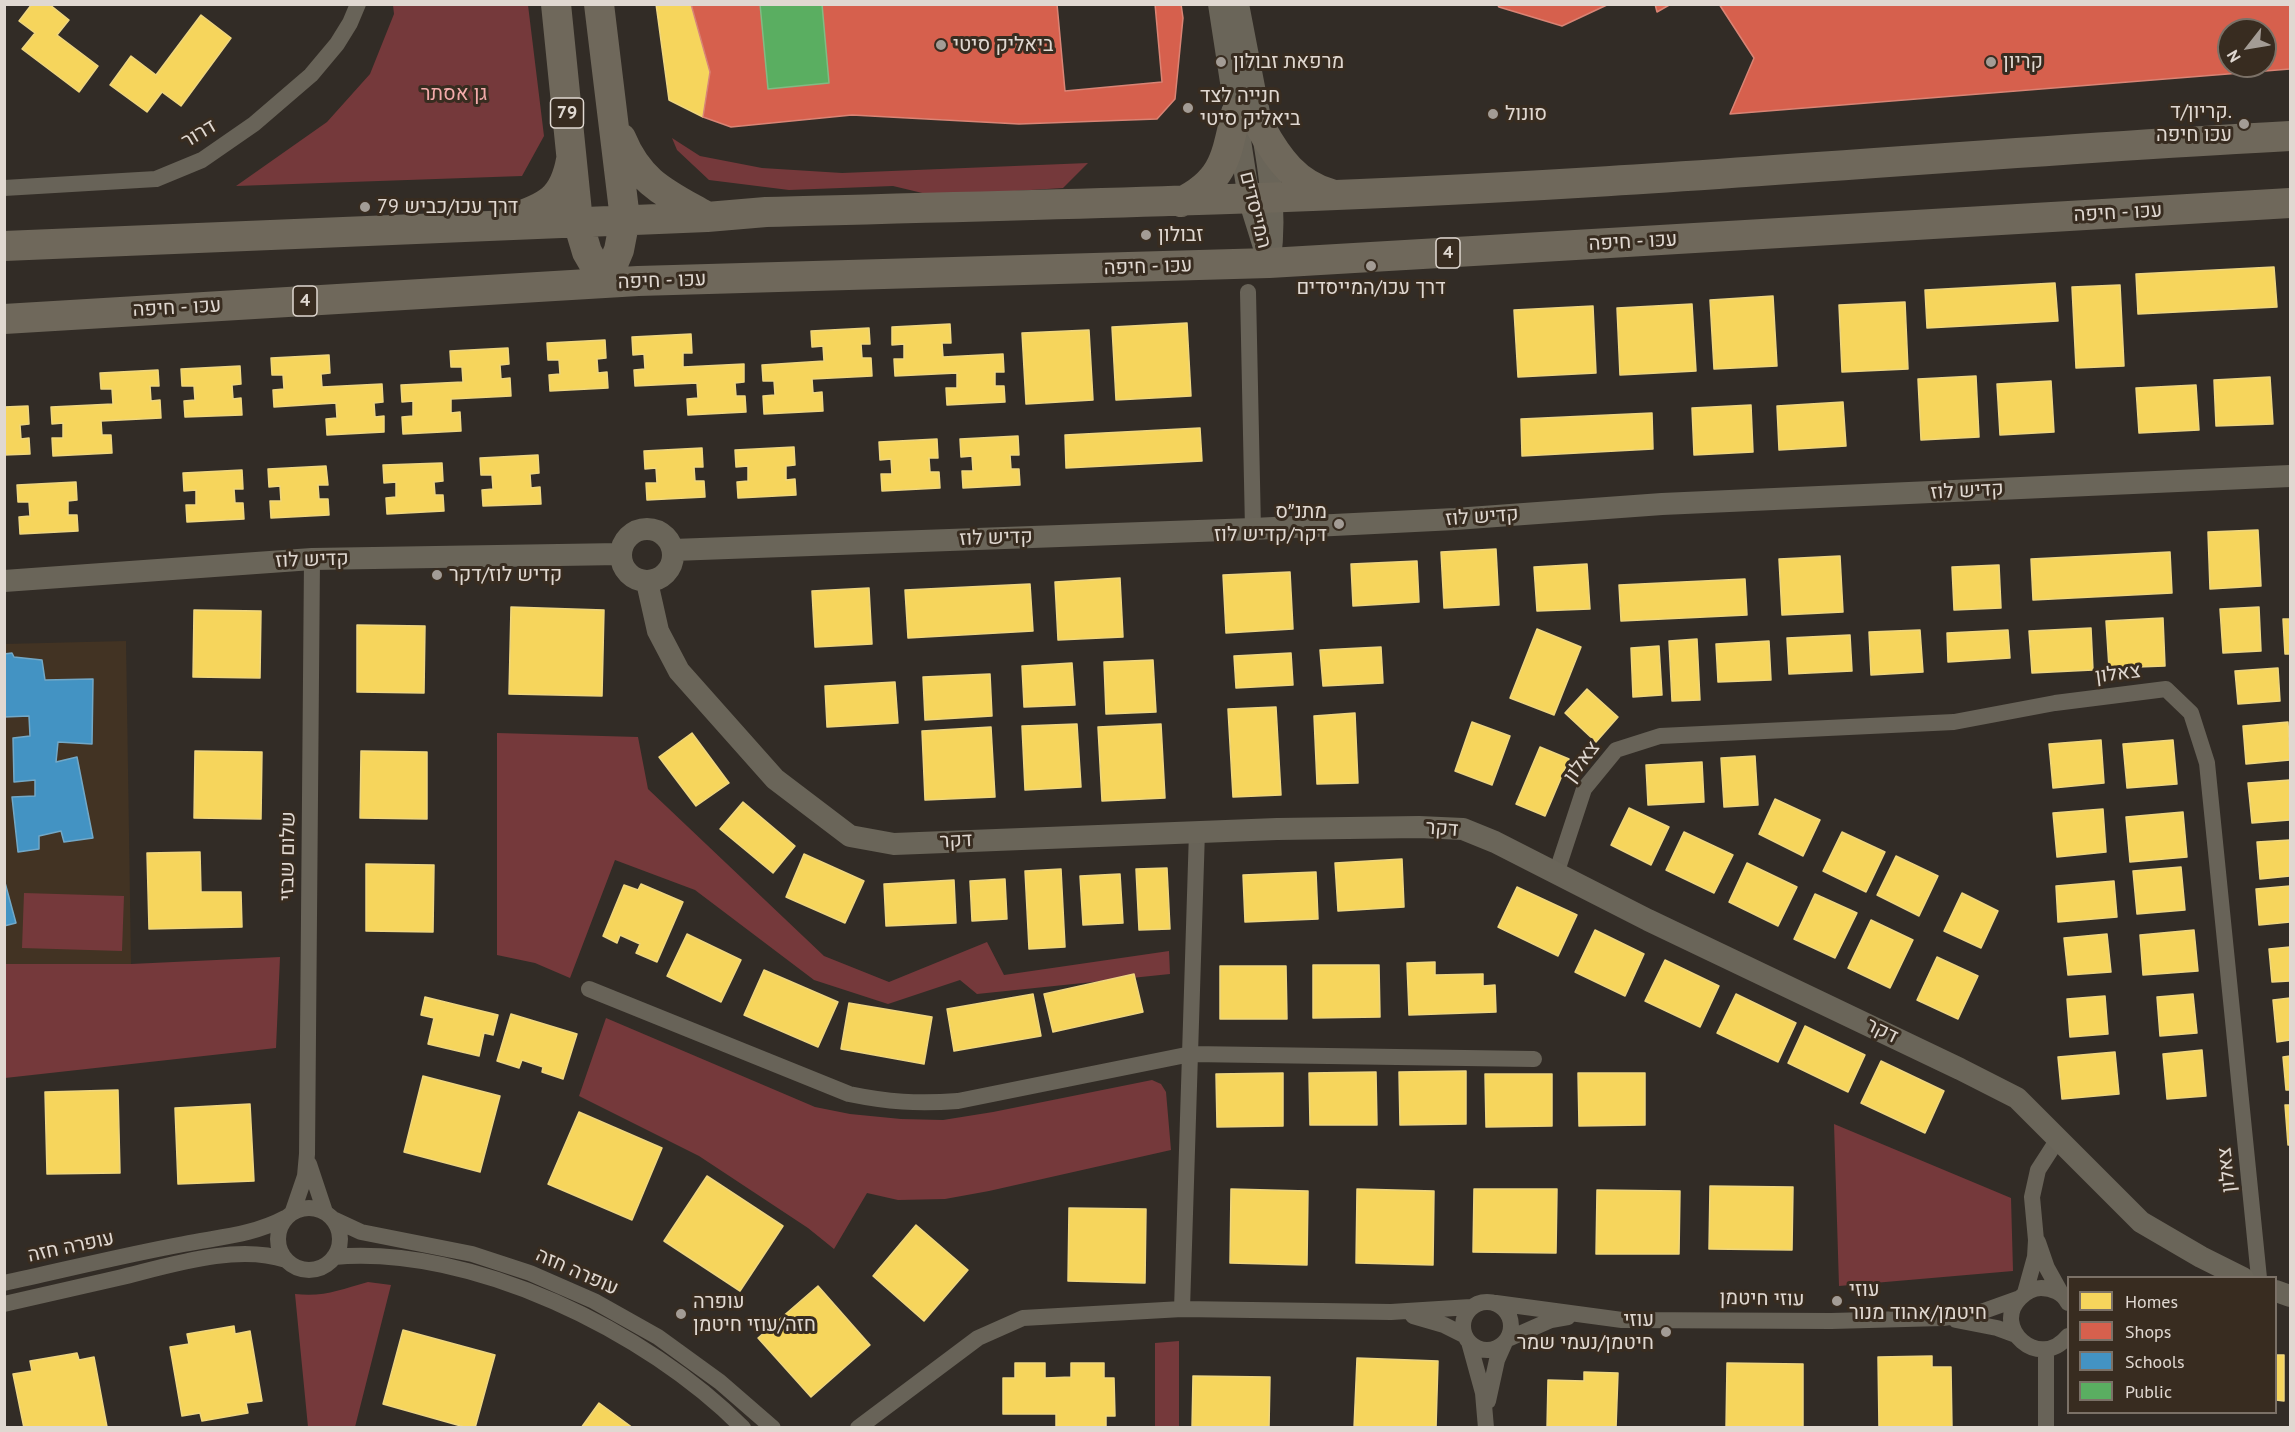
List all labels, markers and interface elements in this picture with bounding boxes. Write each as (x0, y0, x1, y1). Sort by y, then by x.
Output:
north arrow (2217, 18, 2277, 78)
place label: ביאליק סיטי (953, 33, 1054, 57)
marker: ביאליק סיטי (934, 38, 948, 52)
text: N (2222, 47, 2245, 66)
place label: מרפאת זבולון (1233, 50, 1344, 74)
place label: קריון (2003, 50, 2043, 74)
marker: מרפאת זבולון (1214, 55, 1228, 69)
marker: קריון (1984, 55, 1998, 69)
park label: גן אסתר (421, 82, 487, 106)
place label: חנייה לצד ביאליק סיטי (1200, 84, 1301, 131)
road number: 79 (550, 98, 584, 128)
place label: קריון/ד. עכו חיפה (2156, 100, 2232, 147)
marker: חנייה לצד ביאליק סיטי (1181, 101, 1195, 115)
place label: סונול (1505, 102, 1547, 126)
marker: סונול (1486, 107, 1500, 121)
street label: דרור (177, 114, 221, 154)
marker: קריון/ד. עכו חיפה (2237, 117, 2251, 131)
street label: המייסדים (1234, 169, 1276, 251)
place label: דרך עכו/כביש 79 (377, 195, 518, 219)
street label: עכו - חיפה (2073, 199, 2163, 227)
marker: דרך עכו/כביש 79 (358, 200, 372, 214)
place label: זבולון (1158, 223, 1203, 247)
marker: זבולון (1139, 228, 1153, 242)
street label: עכו - חיפה (1588, 228, 1678, 256)
road number: 4 (1436, 238, 1460, 268)
street label: עכו - חיפה (1103, 253, 1193, 281)
marker: דרך עכו/המייסדים (1364, 259, 1378, 273)
street label: עכו - חיפה (617, 267, 707, 295)
place label: דרך עכו/המייסדים (1296, 276, 1446, 300)
road number: 4 (293, 286, 317, 316)
street label: עכו - חיפה (132, 294, 222, 322)
street label: קדיש לוז (1930, 477, 2004, 505)
place label: מתנ״ס דקר/קדיש לוז (1214, 500, 1327, 547)
street label: קדיש לוז (1445, 502, 1519, 532)
marker: מתנ״ס דקר/קדיש לוז (1332, 517, 1346, 531)
street label: קדיש לוז (959, 525, 1033, 551)
street label: קדיש לוז (275, 547, 349, 573)
place label: קדיש לוז/דקר (449, 563, 562, 587)
marker: קדיש לוז/דקר (430, 568, 444, 582)
street label: צאלון (2094, 659, 2142, 689)
street label: צאלון (1559, 737, 1605, 787)
street label: שלום שבזי (275, 811, 301, 901)
street label: דקר (1425, 816, 1459, 842)
street label: דקר (939, 828, 973, 854)
street label: דקר (1862, 1013, 1902, 1049)
street label: צאלון (2213, 1146, 2241, 1194)
street label: עופרה חזה (26, 1226, 116, 1268)
street label: עופרה חזה (532, 1243, 622, 1301)
legend (2067, 1276, 2277, 1414)
place label: עוזי חיטמן/אהוד מנור (1849, 1278, 1987, 1325)
street label: עוזי חיטמן (1719, 1286, 1805, 1312)
place label: עופרה חזה/עוזי חיטמן (693, 1290, 816, 1337)
text: Homes (2125, 1290, 2178, 1313)
marker: עוזי חיטמן/אהוד מנור (1830, 1294, 1844, 1308)
marker: עופרה חזה/עוזי חיטמן (674, 1307, 688, 1321)
place label: עוזי חיטמן/נעמי שמר (1517, 1308, 1654, 1355)
text: Shops (2125, 1320, 2171, 1343)
marker: עוזי חיטמן/נעמי שמר (1659, 1325, 1673, 1339)
text: Schools (2125, 1350, 2185, 1373)
text: Public (2125, 1380, 2172, 1403)

